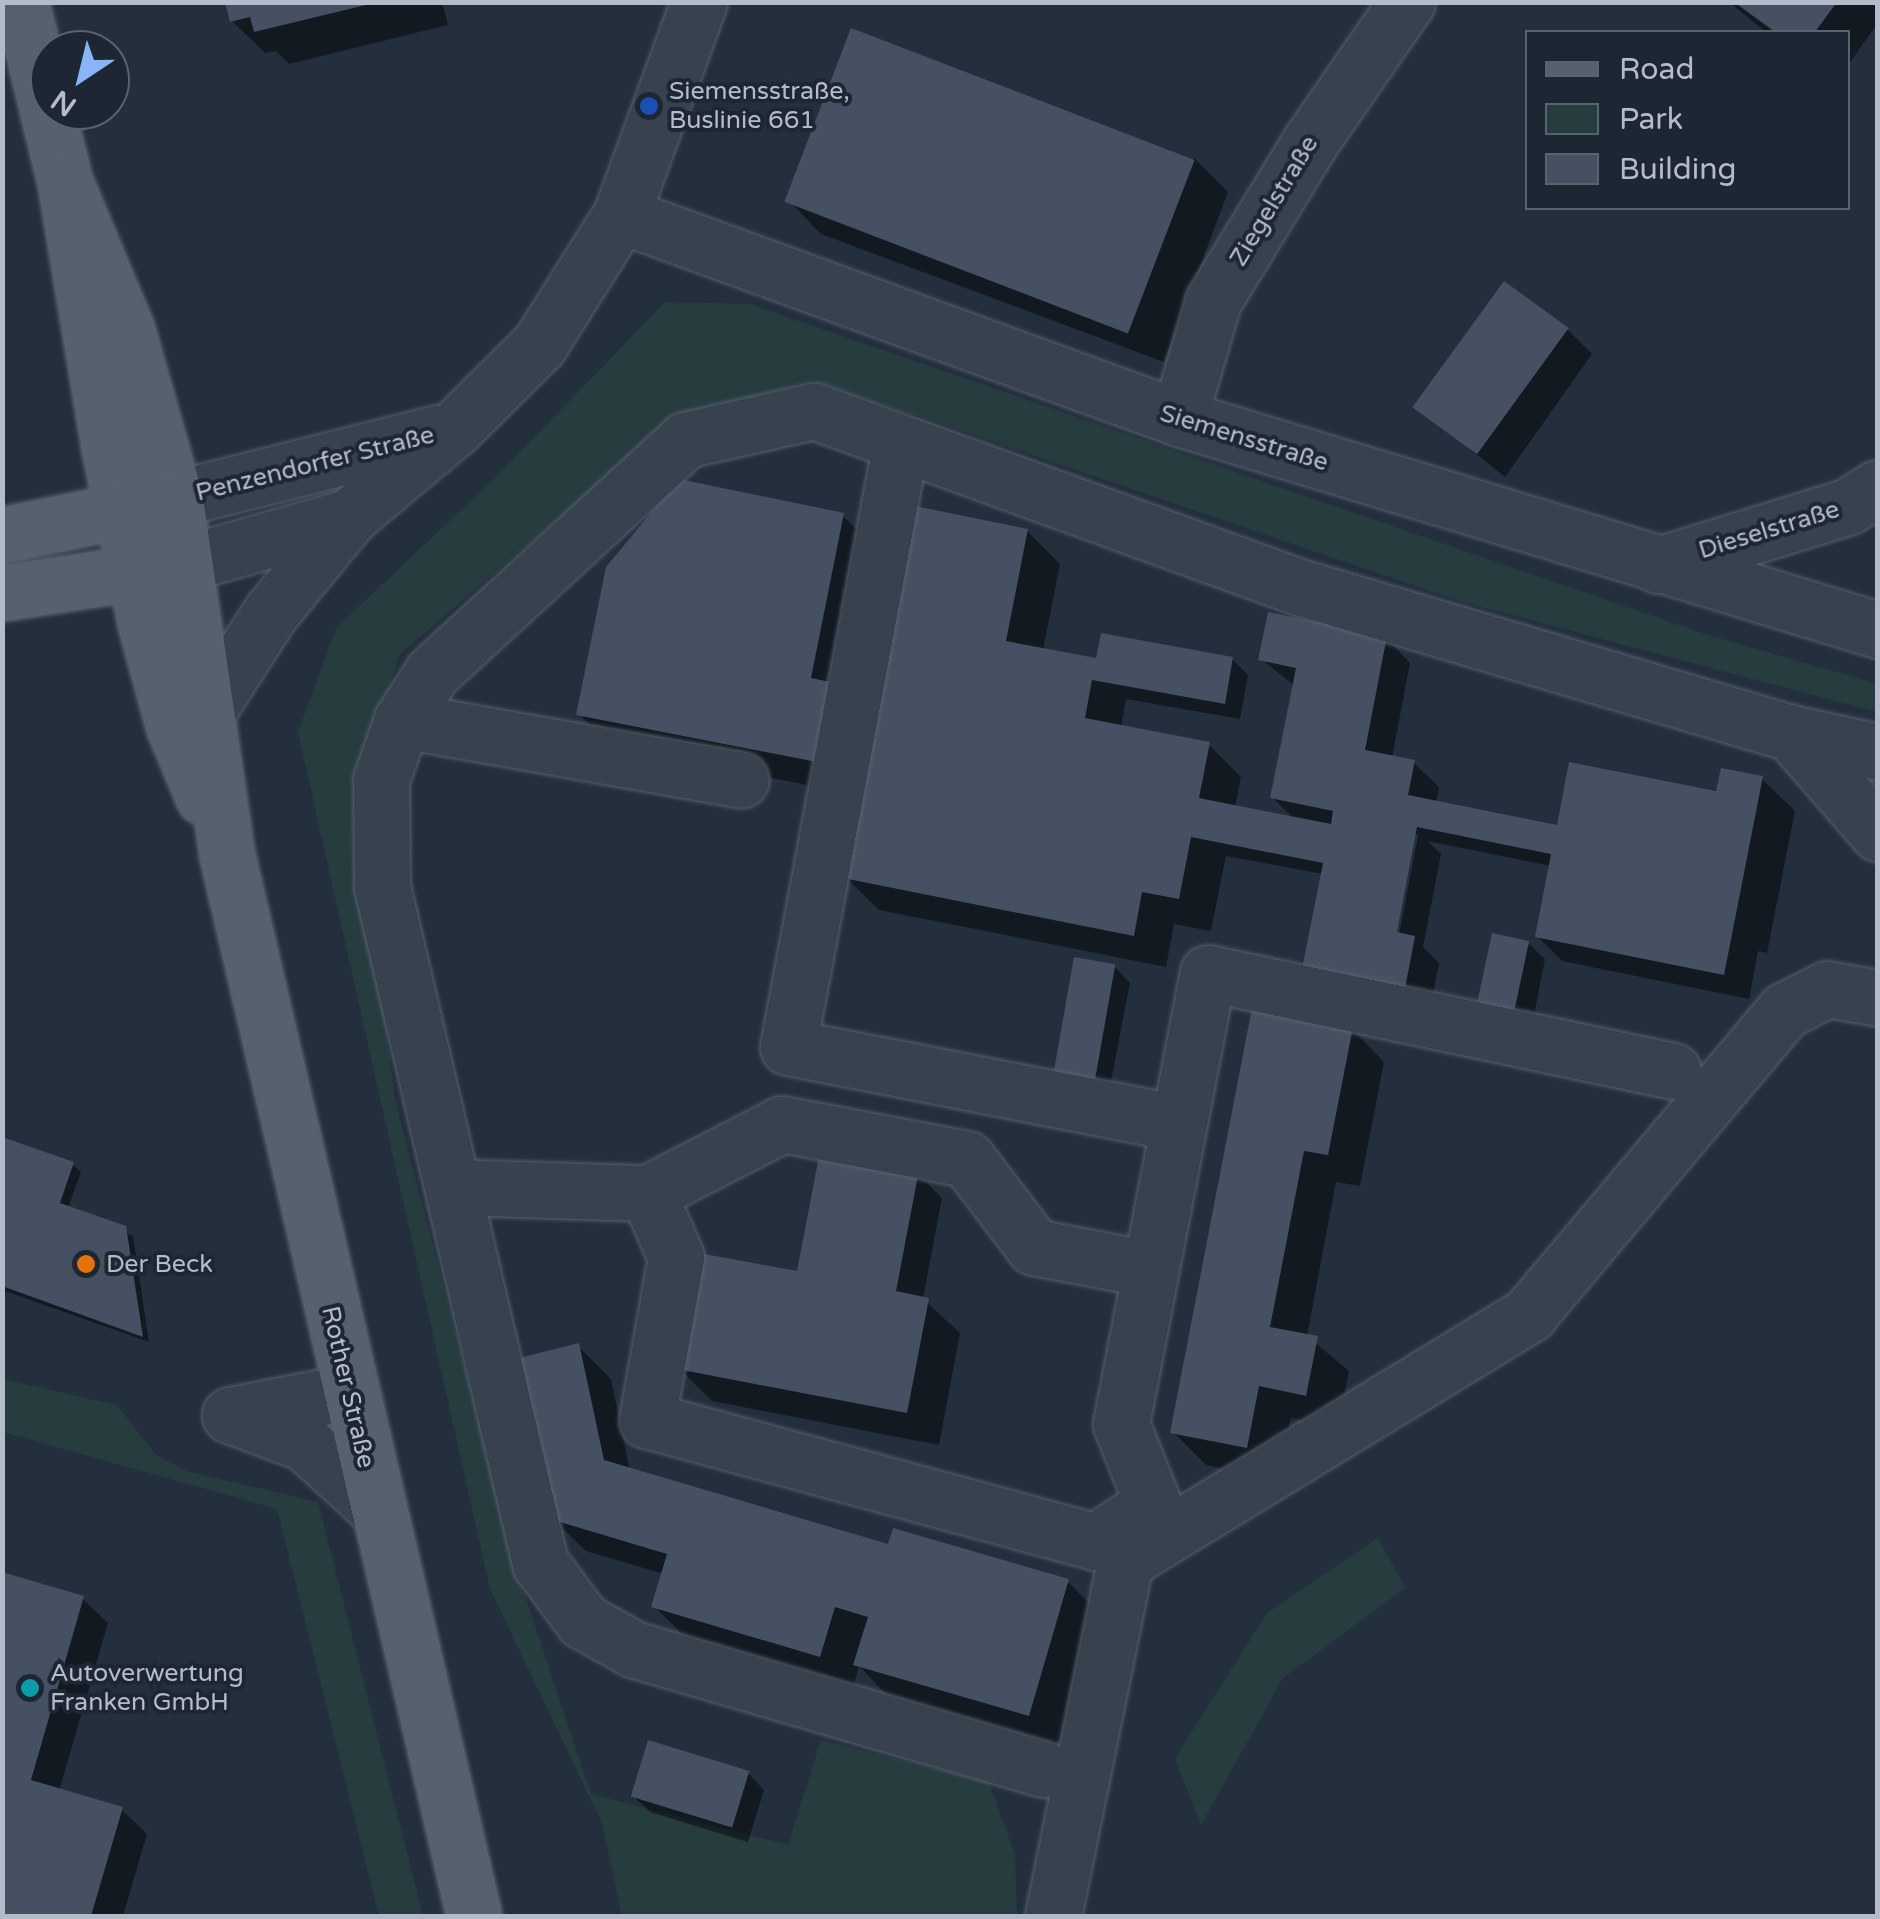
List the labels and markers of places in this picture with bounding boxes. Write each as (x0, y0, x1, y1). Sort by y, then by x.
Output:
place label: Siemensstraße, Buslinie 661 (669, 77, 850, 136)
marker: Siemensstraße, Buslinie 661 (638, 95, 660, 117)
place label: Der Beck (106, 1249, 213, 1279)
marker: Der Beck (75, 1253, 97, 1275)
place label: Autoverwertung Franken GmbH (50, 1659, 244, 1718)
marker: Autoverwertung Franken GmbH (19, 1677, 41, 1699)

